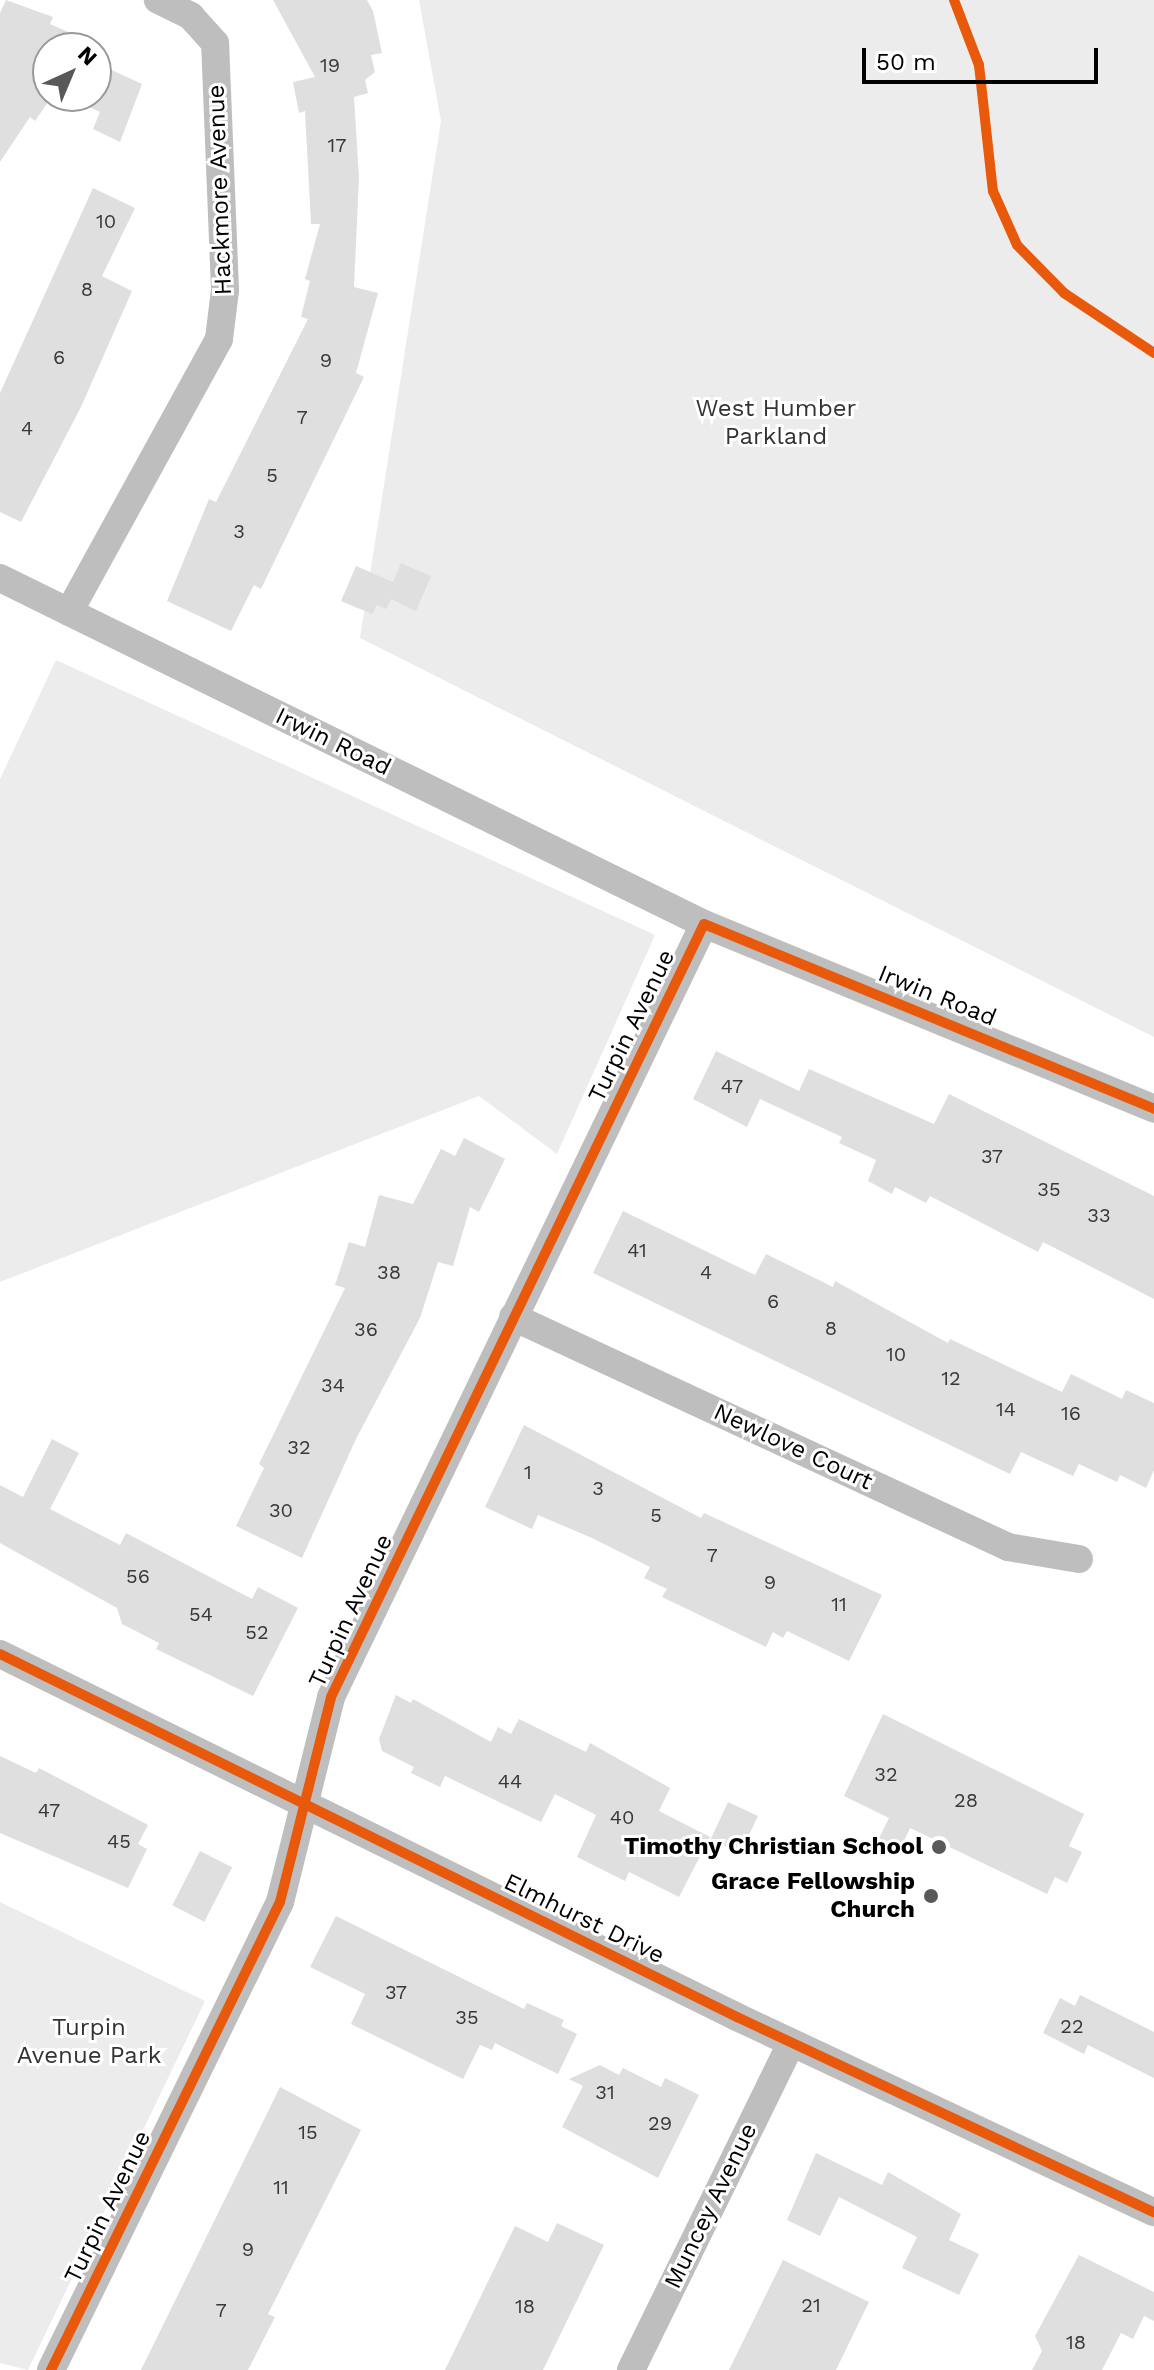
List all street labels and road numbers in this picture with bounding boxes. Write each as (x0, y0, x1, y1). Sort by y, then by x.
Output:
street label: Hackmore Avenue (202, 84, 238, 296)
street label: Irwin Road (271, 702, 395, 782)
street label: Turpin Avenue (582, 945, 682, 1107)
street label: Irwin Road (874, 959, 1000, 1033)
street label: Newlove Court (709, 1398, 877, 1496)
street label: Turpin Avenue (303, 1529, 399, 1693)
street label: Elmhurst Drive (499, 1868, 669, 1970)
street label: Muncey Avenue (658, 2118, 764, 2294)
street label: Turpin Avenue (58, 2126, 158, 2288)

